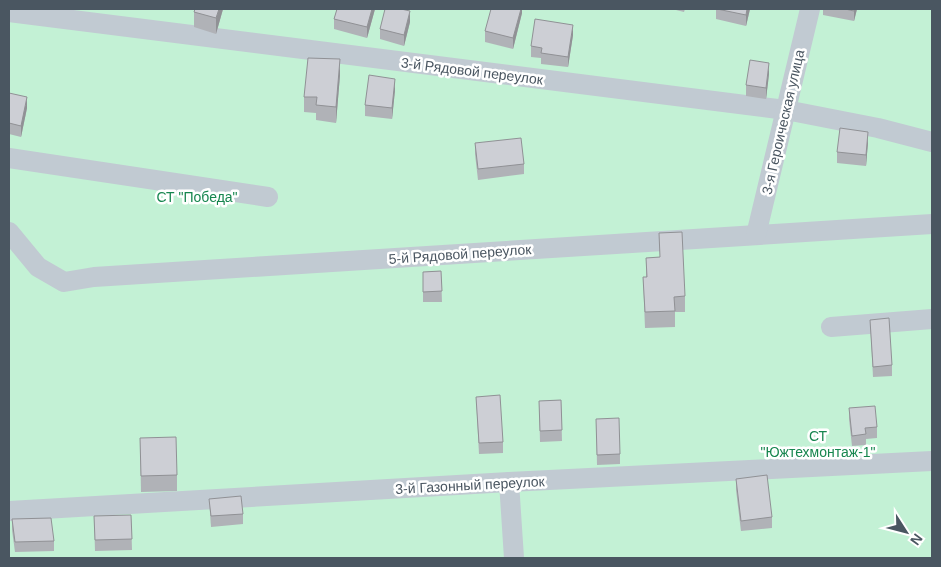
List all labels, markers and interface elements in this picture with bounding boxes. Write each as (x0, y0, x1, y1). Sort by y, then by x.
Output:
street label: 3-я Героическая улица (759, 48, 807, 196)
street label: 3-й Рядовой переулок (400, 54, 545, 88)
park label: СТ "Победа" (156, 189, 238, 205)
street label: 5-й Рядовой переулок (388, 241, 533, 267)
park label: СТ "Южтехмонтаж-1" (760, 428, 876, 460)
street label: 3-й Газонный переулок (395, 473, 546, 497)
north arrow (881, 507, 931, 557)
text: N (907, 531, 926, 548)

